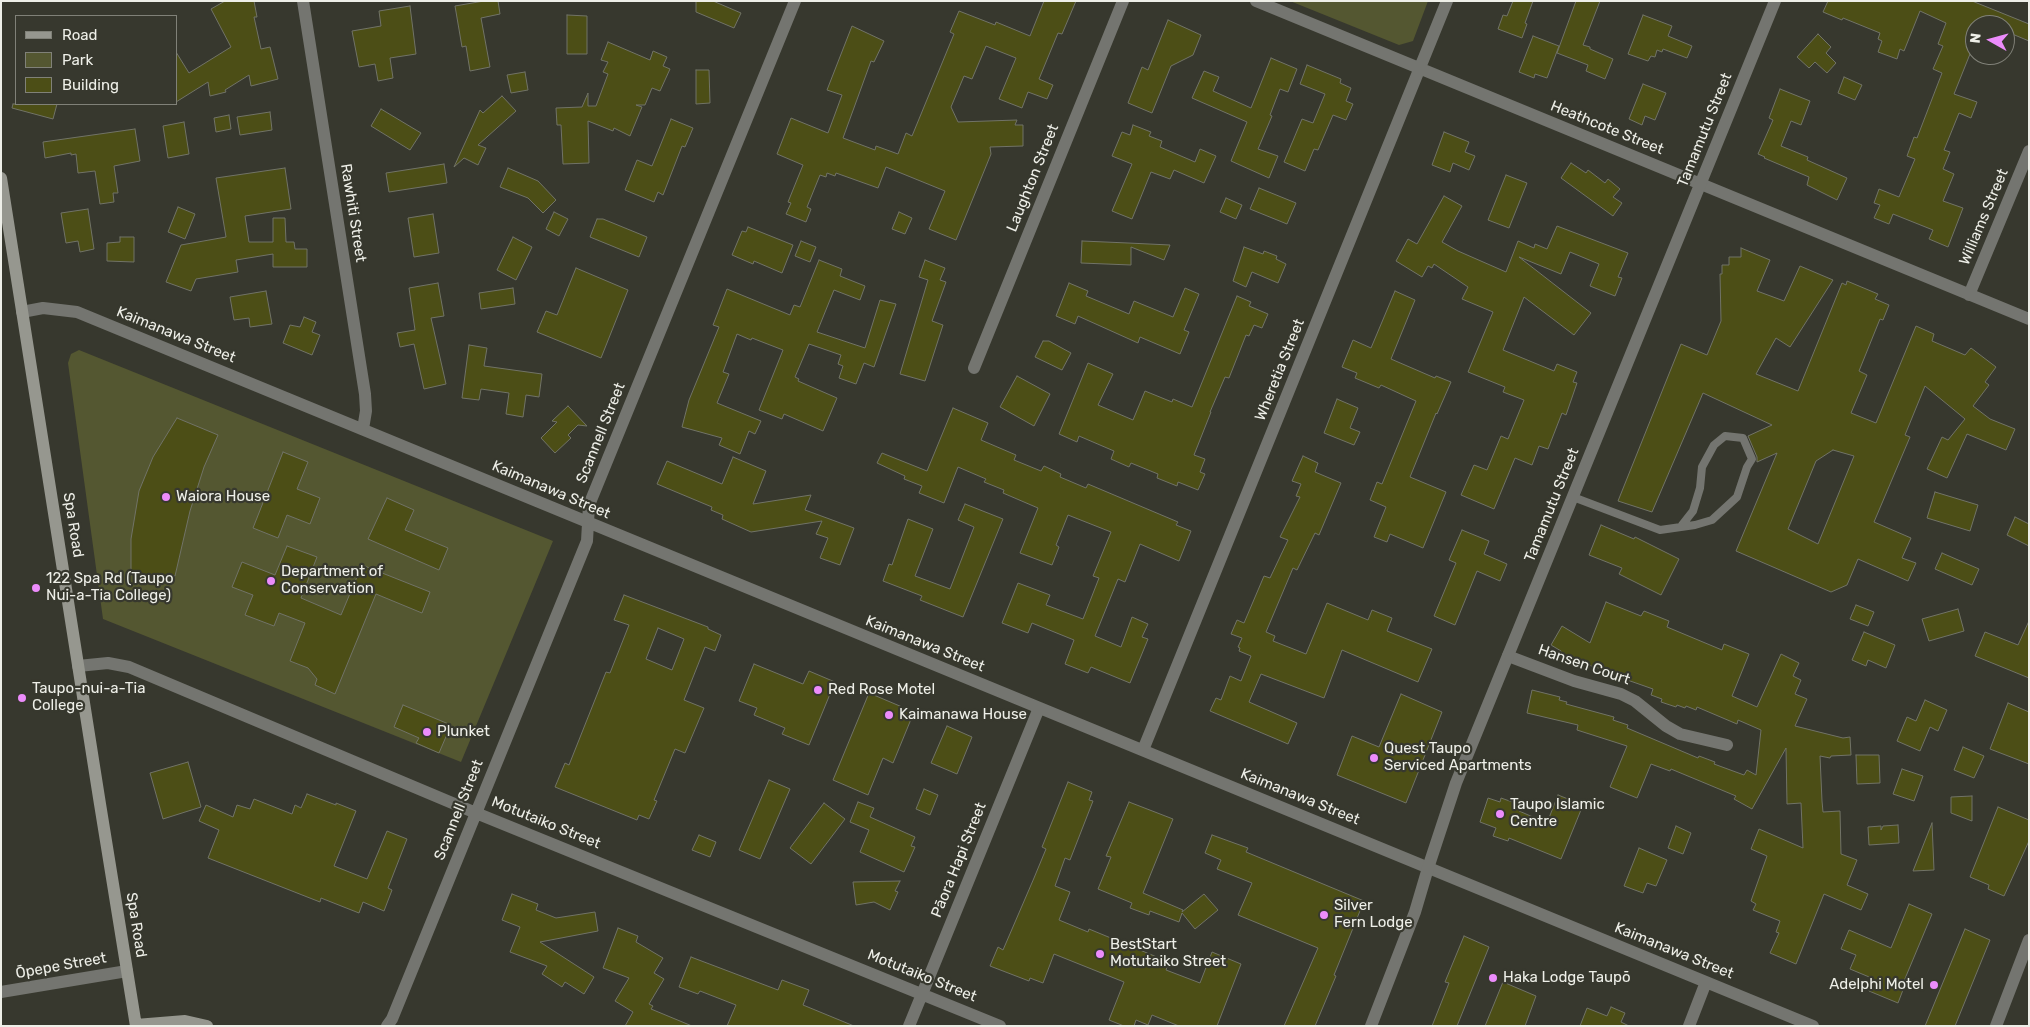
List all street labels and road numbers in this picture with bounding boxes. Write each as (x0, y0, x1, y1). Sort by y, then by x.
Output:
street label: Tamamutu Street (1674, 70, 1736, 190)
street label: Heathcote Street (1548, 97, 1666, 159)
street label: Laughton Street (1003, 122, 1063, 234)
street label: Rawhiti Street (336, 163, 370, 263)
street label: Williams Street (1956, 166, 2012, 268)
street label: Kaimanawa Street (114, 303, 238, 367)
street label: Wheretia Street (1251, 316, 1309, 424)
street label: Scannell Street (573, 380, 629, 486)
street label: Tamamutu Street (1521, 445, 1583, 565)
street label: Kaimanawa Street (489, 457, 613, 523)
street label: Spa Road (59, 491, 87, 559)
street label: Kaimanawa Street (863, 612, 987, 676)
street label: Hansen Court (1536, 641, 1632, 689)
street label: Scannell Street (431, 757, 487, 863)
street label: Kaimanawa Street (1238, 765, 1362, 829)
street label: Motutaiko Street (489, 793, 603, 853)
street label: Pāora Hapi Street (928, 800, 990, 920)
street label: Spa Road (122, 891, 150, 959)
street label: Kaimanawa Street (1612, 919, 1736, 983)
street label: Motutaiko Street (865, 946, 979, 1006)
street label: Ōpepe Street (14, 949, 108, 983)

